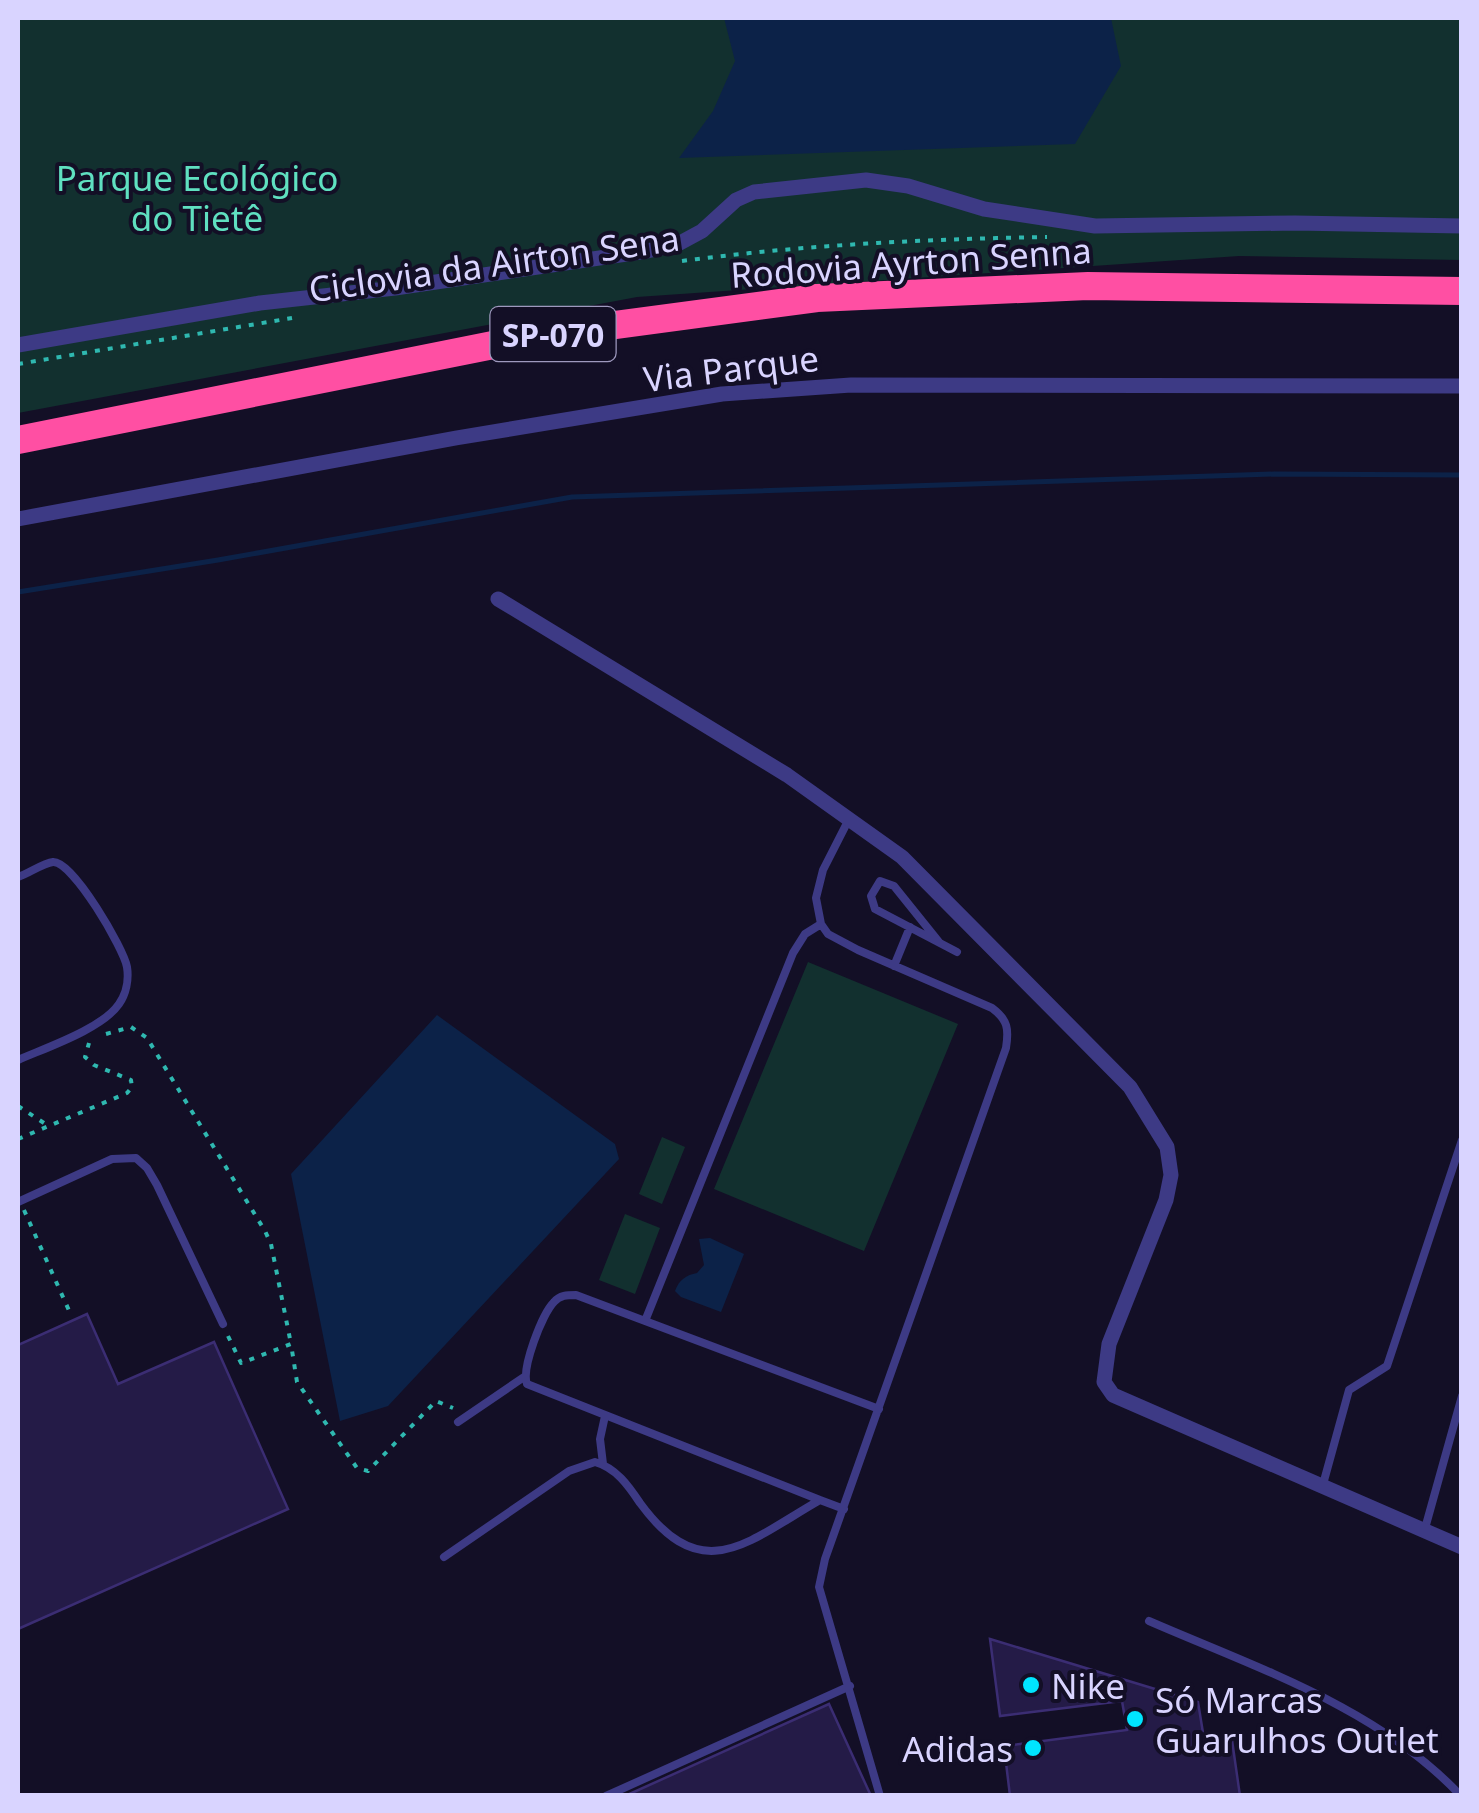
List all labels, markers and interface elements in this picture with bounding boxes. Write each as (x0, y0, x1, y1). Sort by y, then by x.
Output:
park label: Parque Ecológico do Tietê (56, 154, 338, 241)
street label: Ciclovia da Airton Sena (306, 214, 682, 312)
street label: Rodovia Ayrton Senna (729, 226, 1093, 298)
road number: SP-070 (490, 307, 616, 361)
street label: Via Parque (641, 334, 821, 402)
place label: Nike (1051, 1662, 1125, 1709)
marker: Nike (1020, 1674, 1042, 1696)
place label: Só Marcas Guarulhos Outlet (1155, 1676, 1439, 1763)
marker: Só Marcas Guarulhos Outlet (1124, 1708, 1146, 1730)
place label: Adidas (902, 1725, 1013, 1772)
marker: Adidas (1022, 1737, 1044, 1759)

